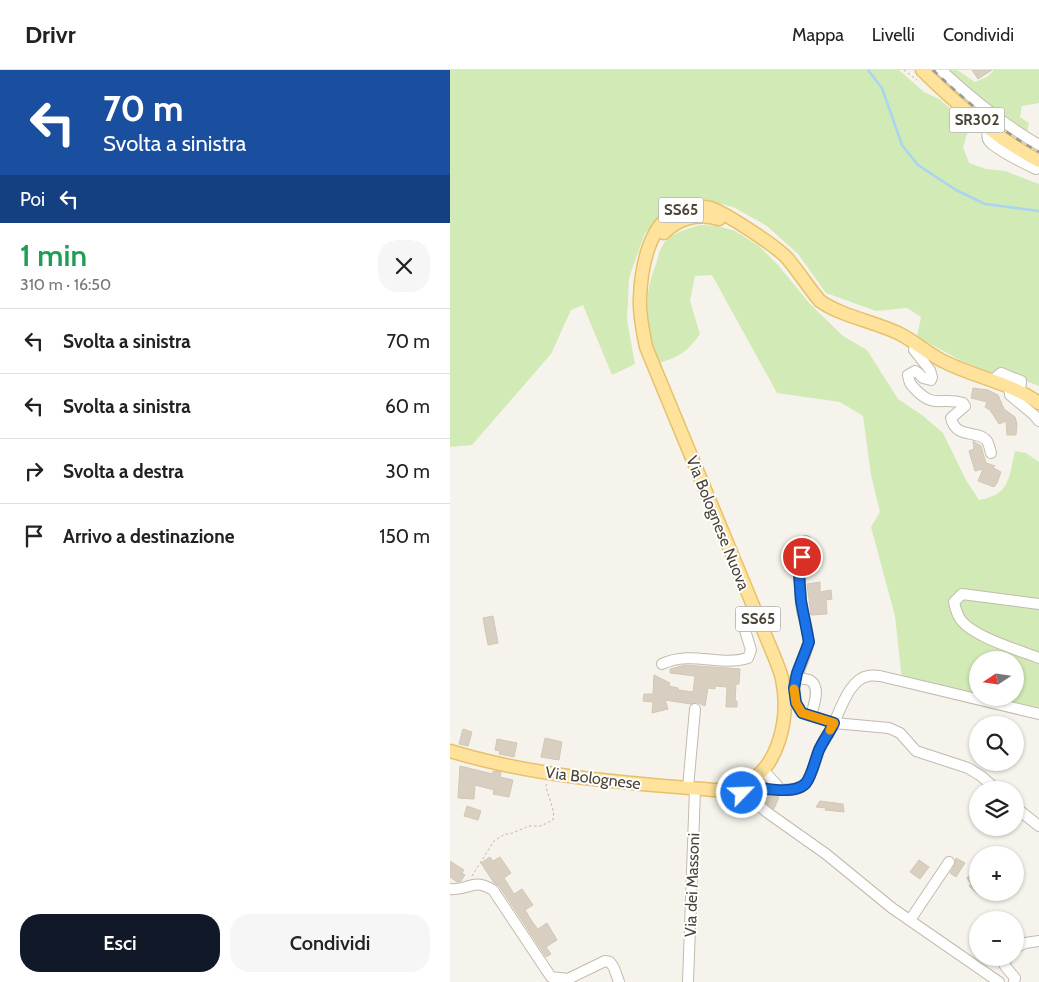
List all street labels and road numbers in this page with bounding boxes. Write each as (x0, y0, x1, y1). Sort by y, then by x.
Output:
road number: SR302 (950, 108, 1004, 132)
road number: SS65 (658, 198, 704, 222)
street label: Via Bolognese Nuova (682, 453, 754, 593)
road number: SS65 (736, 606, 780, 632)
street label: Via Bolognese (544, 763, 642, 793)
street label: Via dei Massoni (681, 833, 703, 937)

